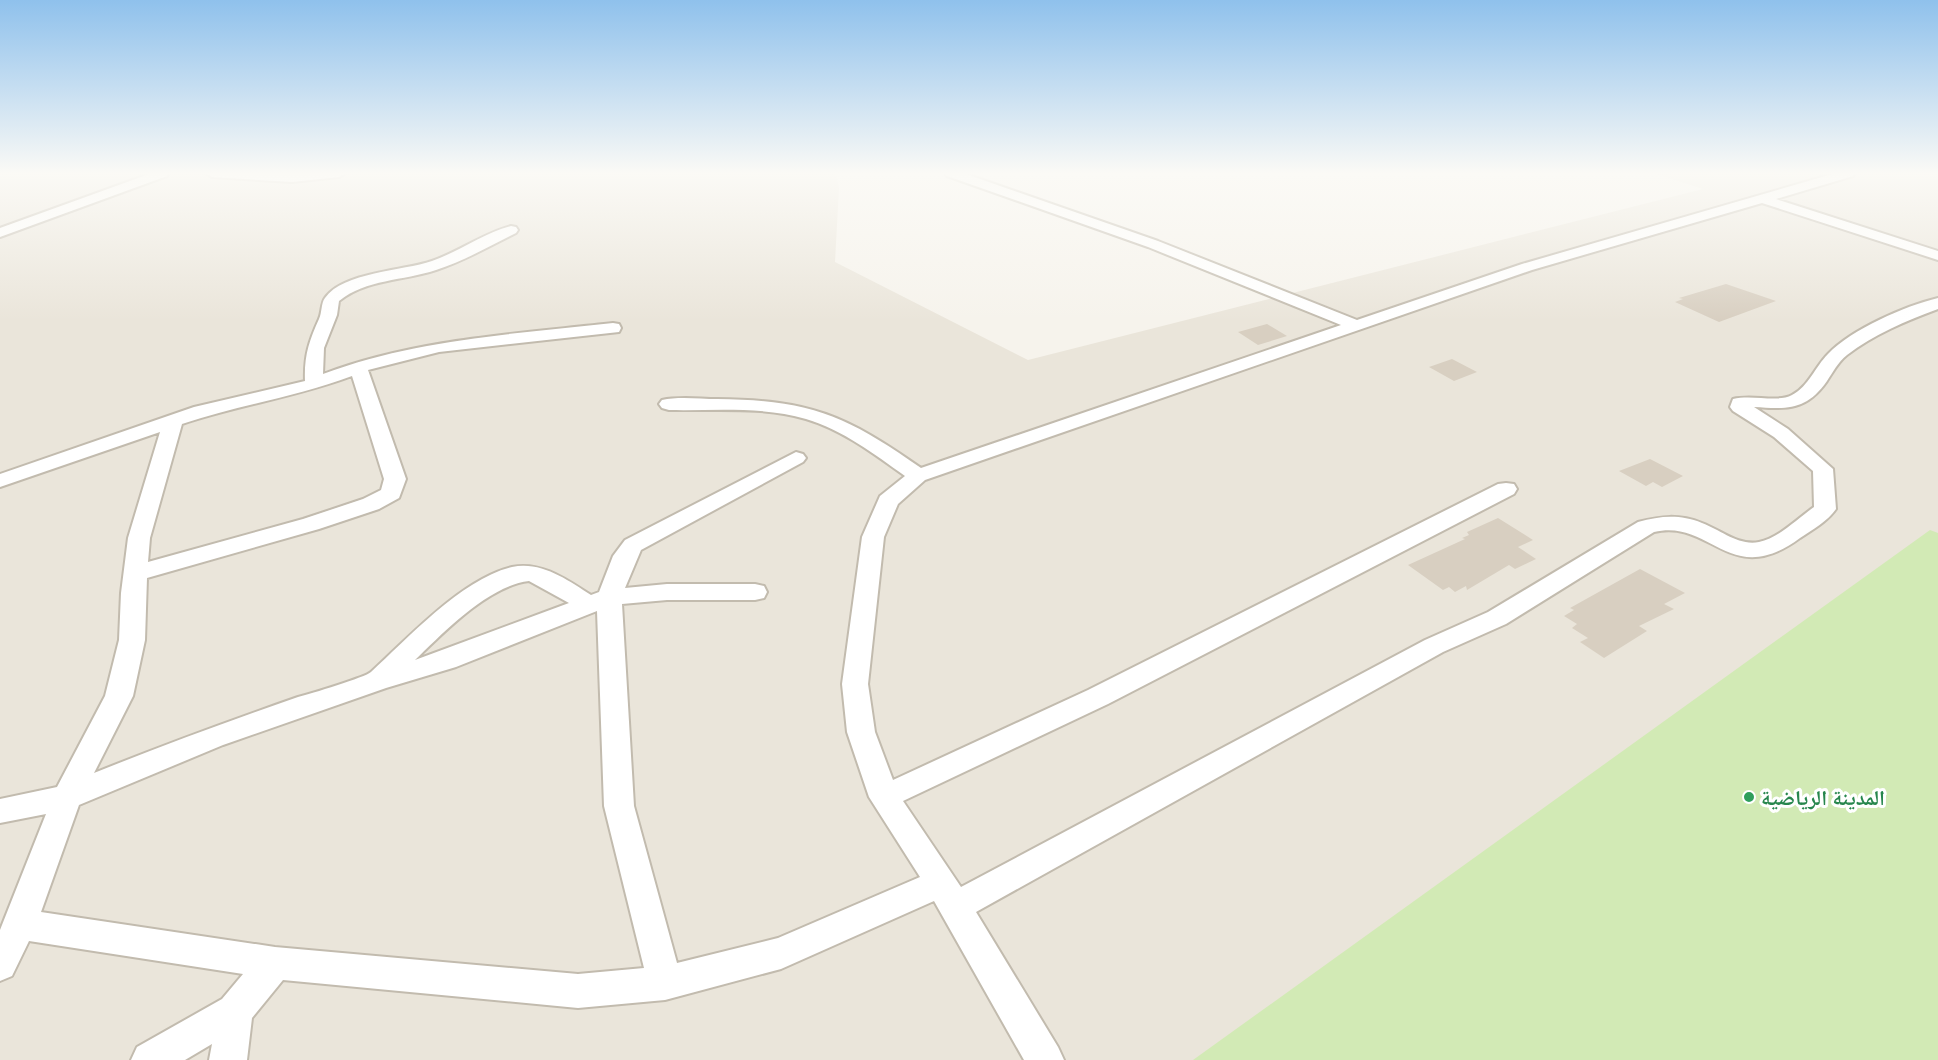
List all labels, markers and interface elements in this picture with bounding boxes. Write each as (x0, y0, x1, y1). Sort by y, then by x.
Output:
place label: المدينة الرياضية (1761, 783, 1885, 811)
marker: المدينة الرياضية (1742, 790, 1756, 804)

